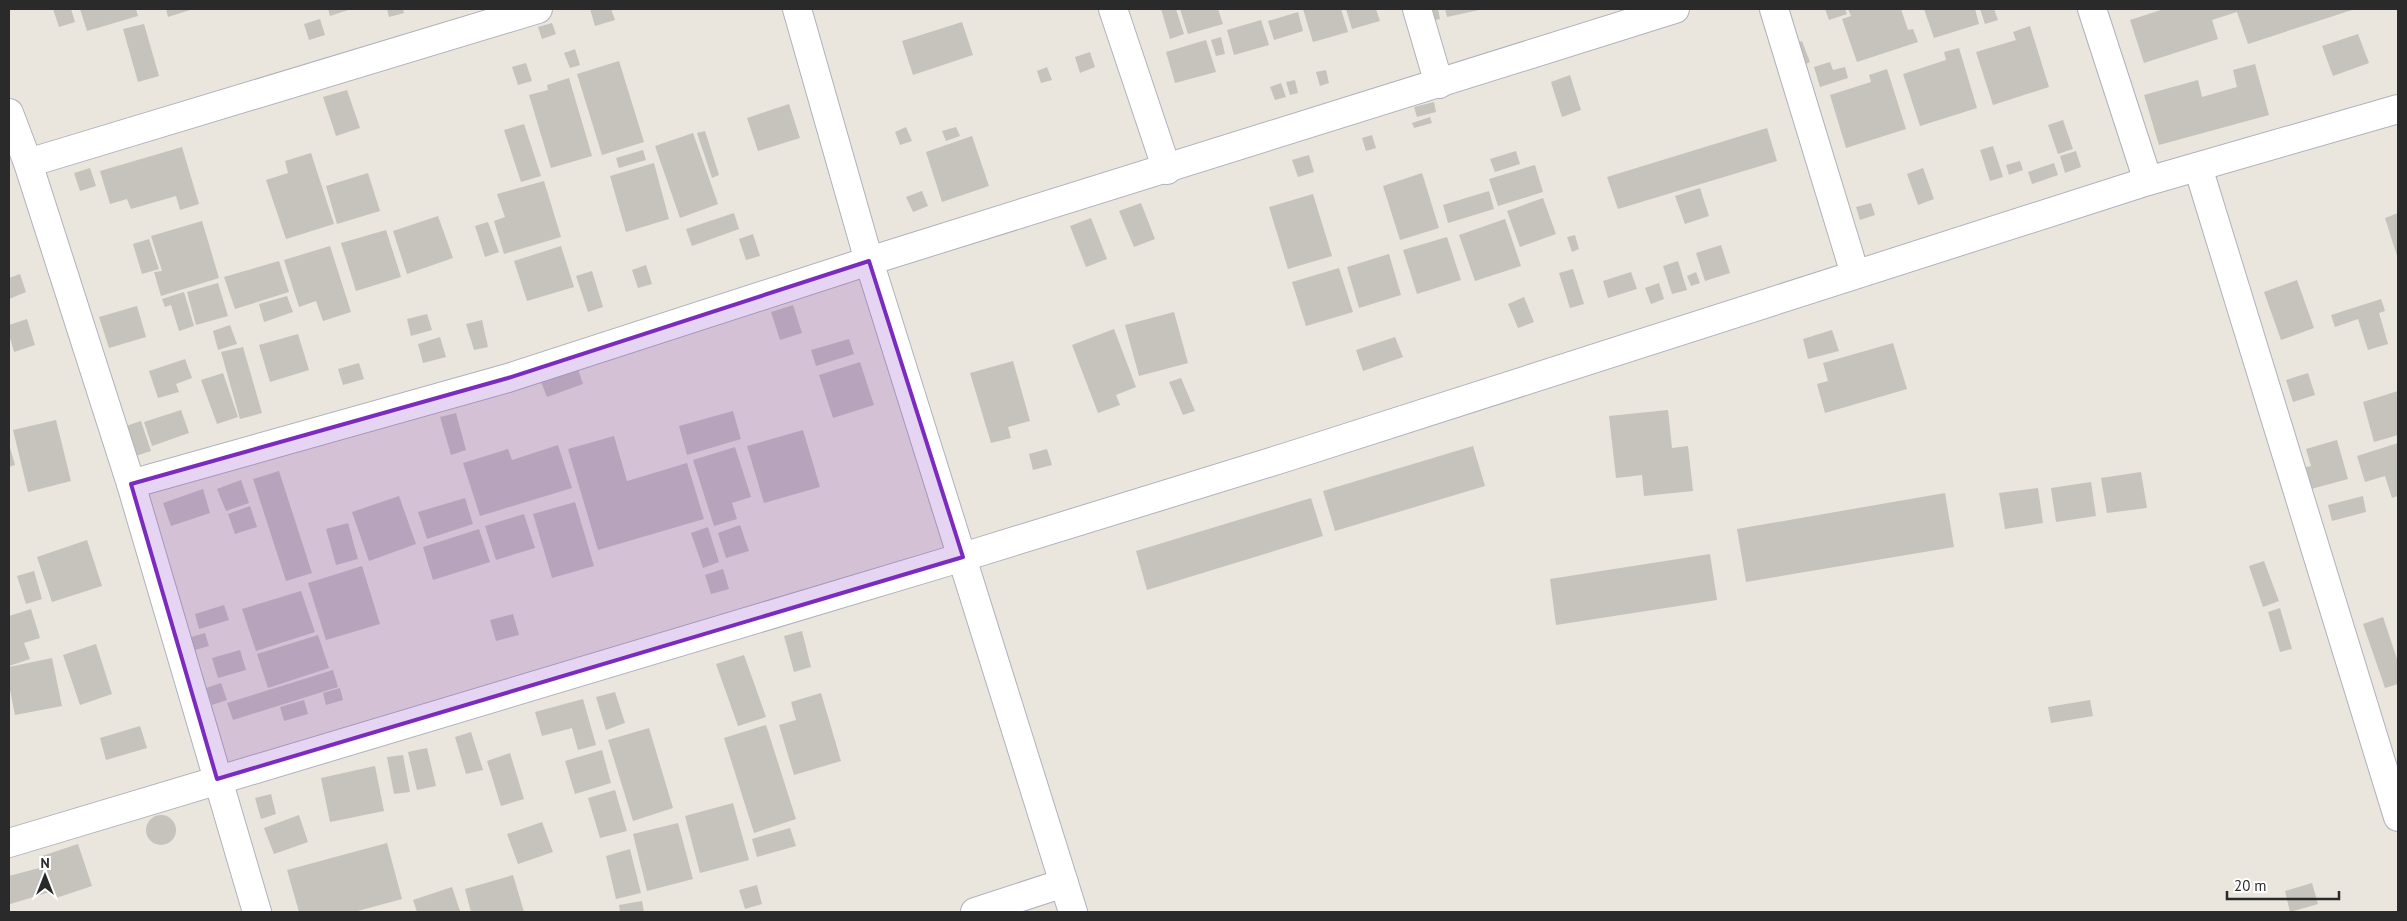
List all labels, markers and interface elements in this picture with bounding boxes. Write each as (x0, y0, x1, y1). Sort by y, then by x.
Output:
north arrow (20, 851, 70, 901)
text: N (40, 854, 50, 872)
scale bar (2227, 868, 2340, 900)
text: 20 m (2234, 876, 2267, 895)

